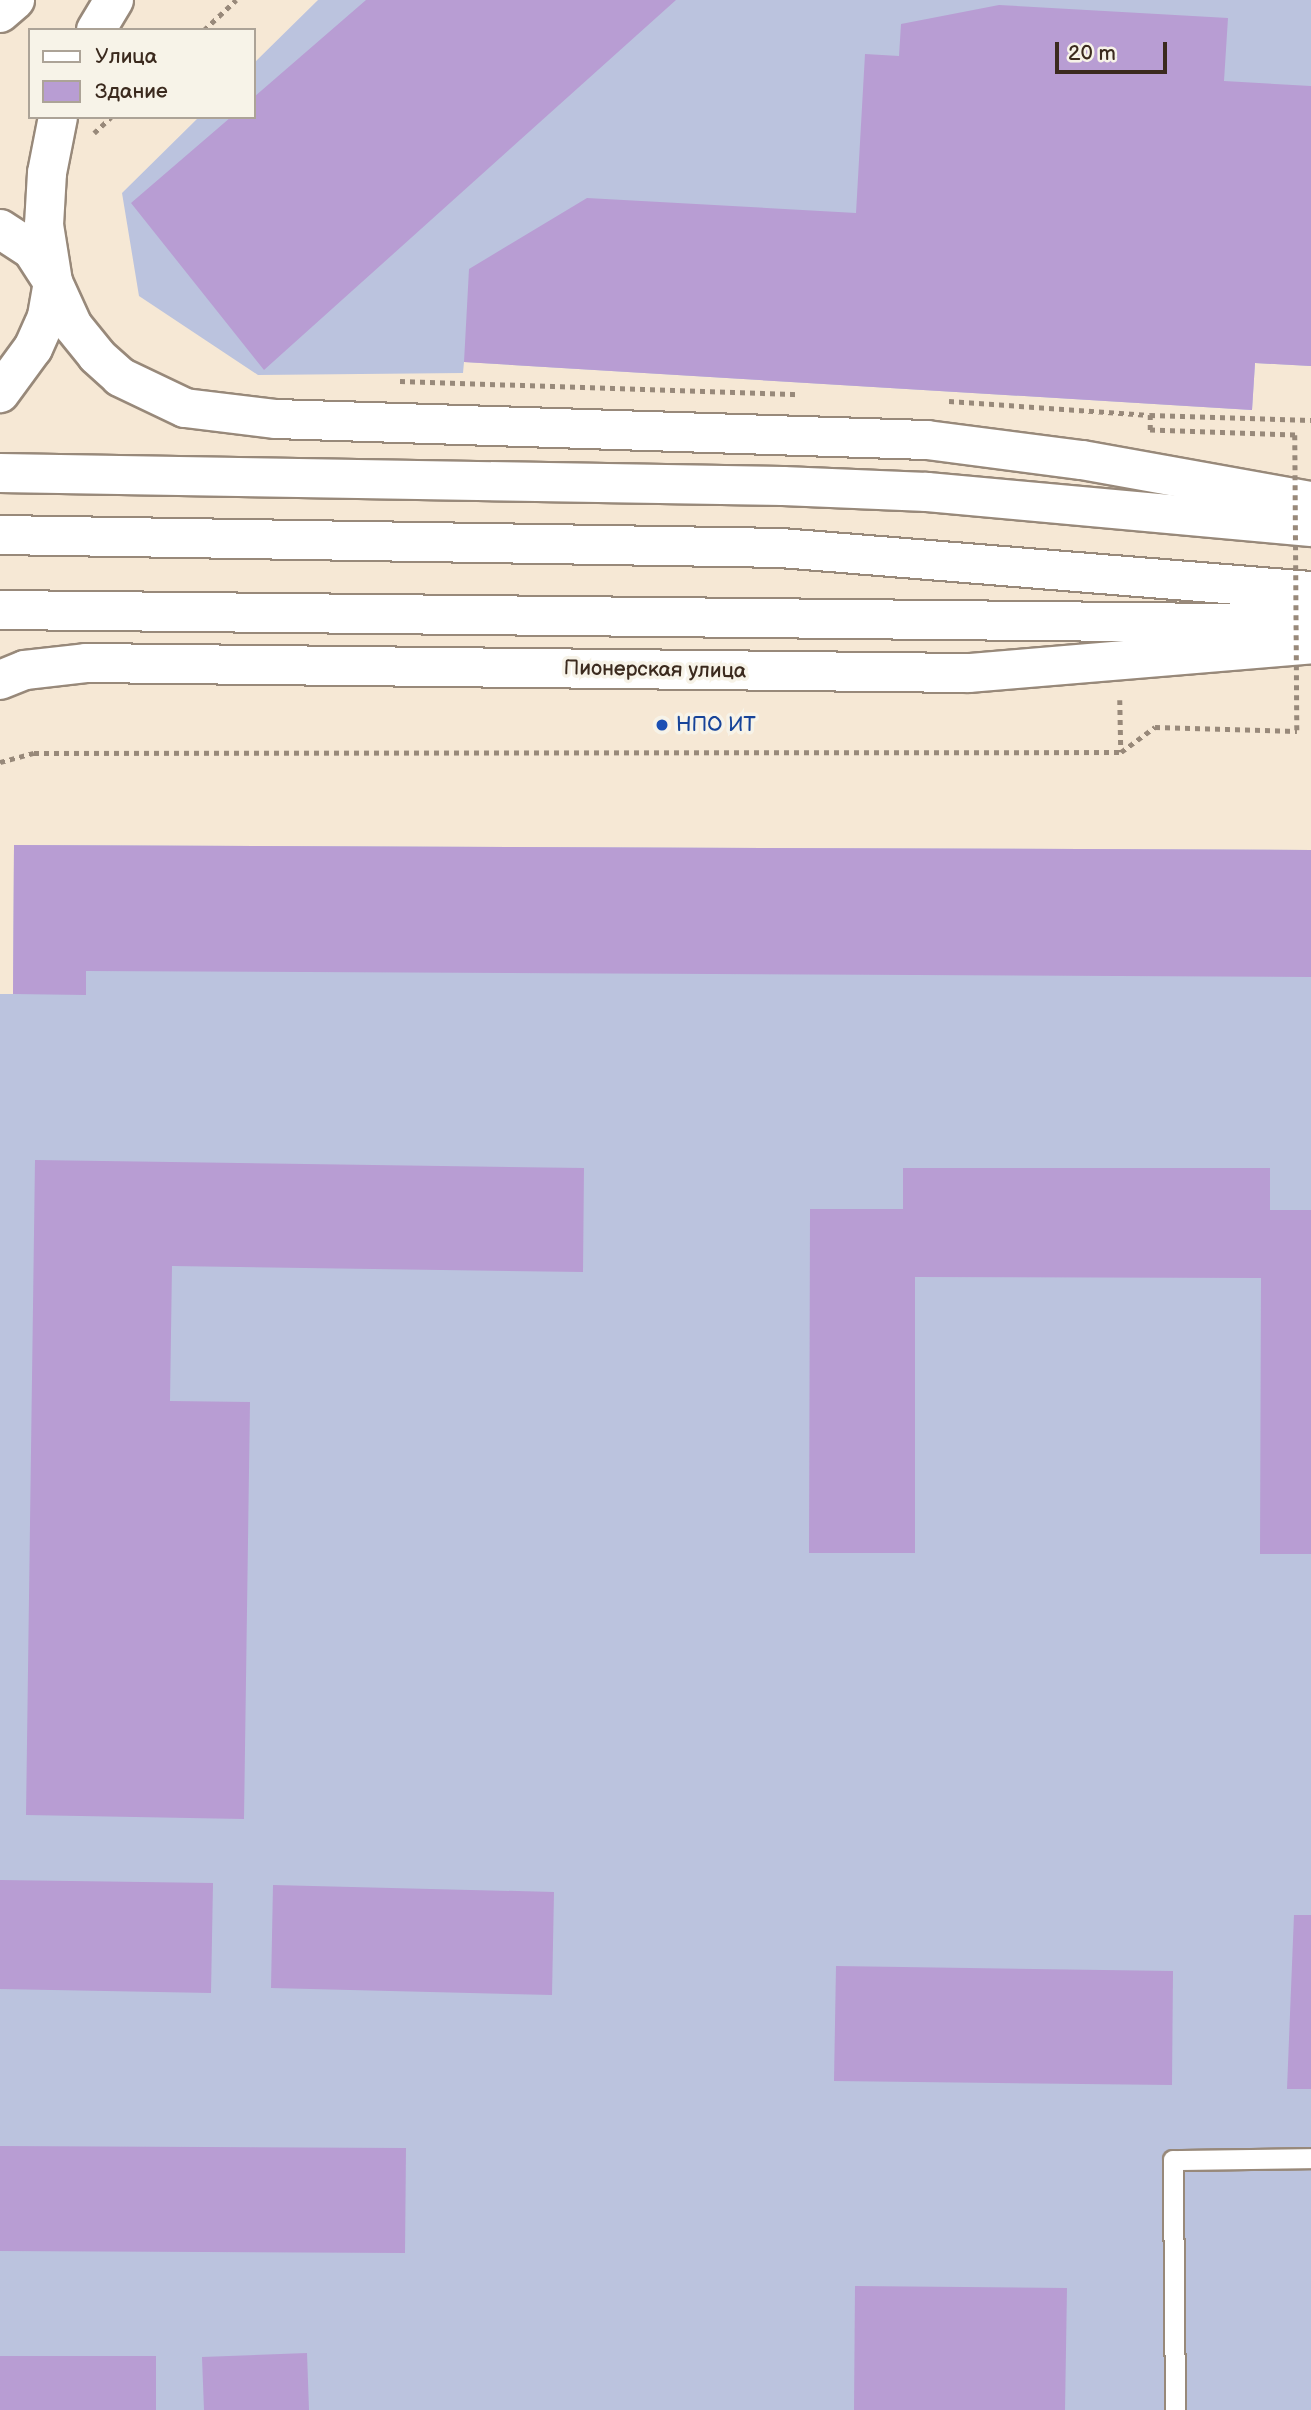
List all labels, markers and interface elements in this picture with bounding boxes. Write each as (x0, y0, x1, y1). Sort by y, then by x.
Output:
legend (28, 28, 256, 119)
scale bar (1059, 28, 1171, 72)
text: 20 m (1068, 41, 1116, 66)
text: Улица (95, 44, 157, 69)
text: Здание (95, 79, 168, 104)
street label: Пионерская улица (563, 656, 747, 684)
place label: НПО ИТ (676, 712, 756, 738)
marker: НПО ИТ (654, 717, 670, 733)

